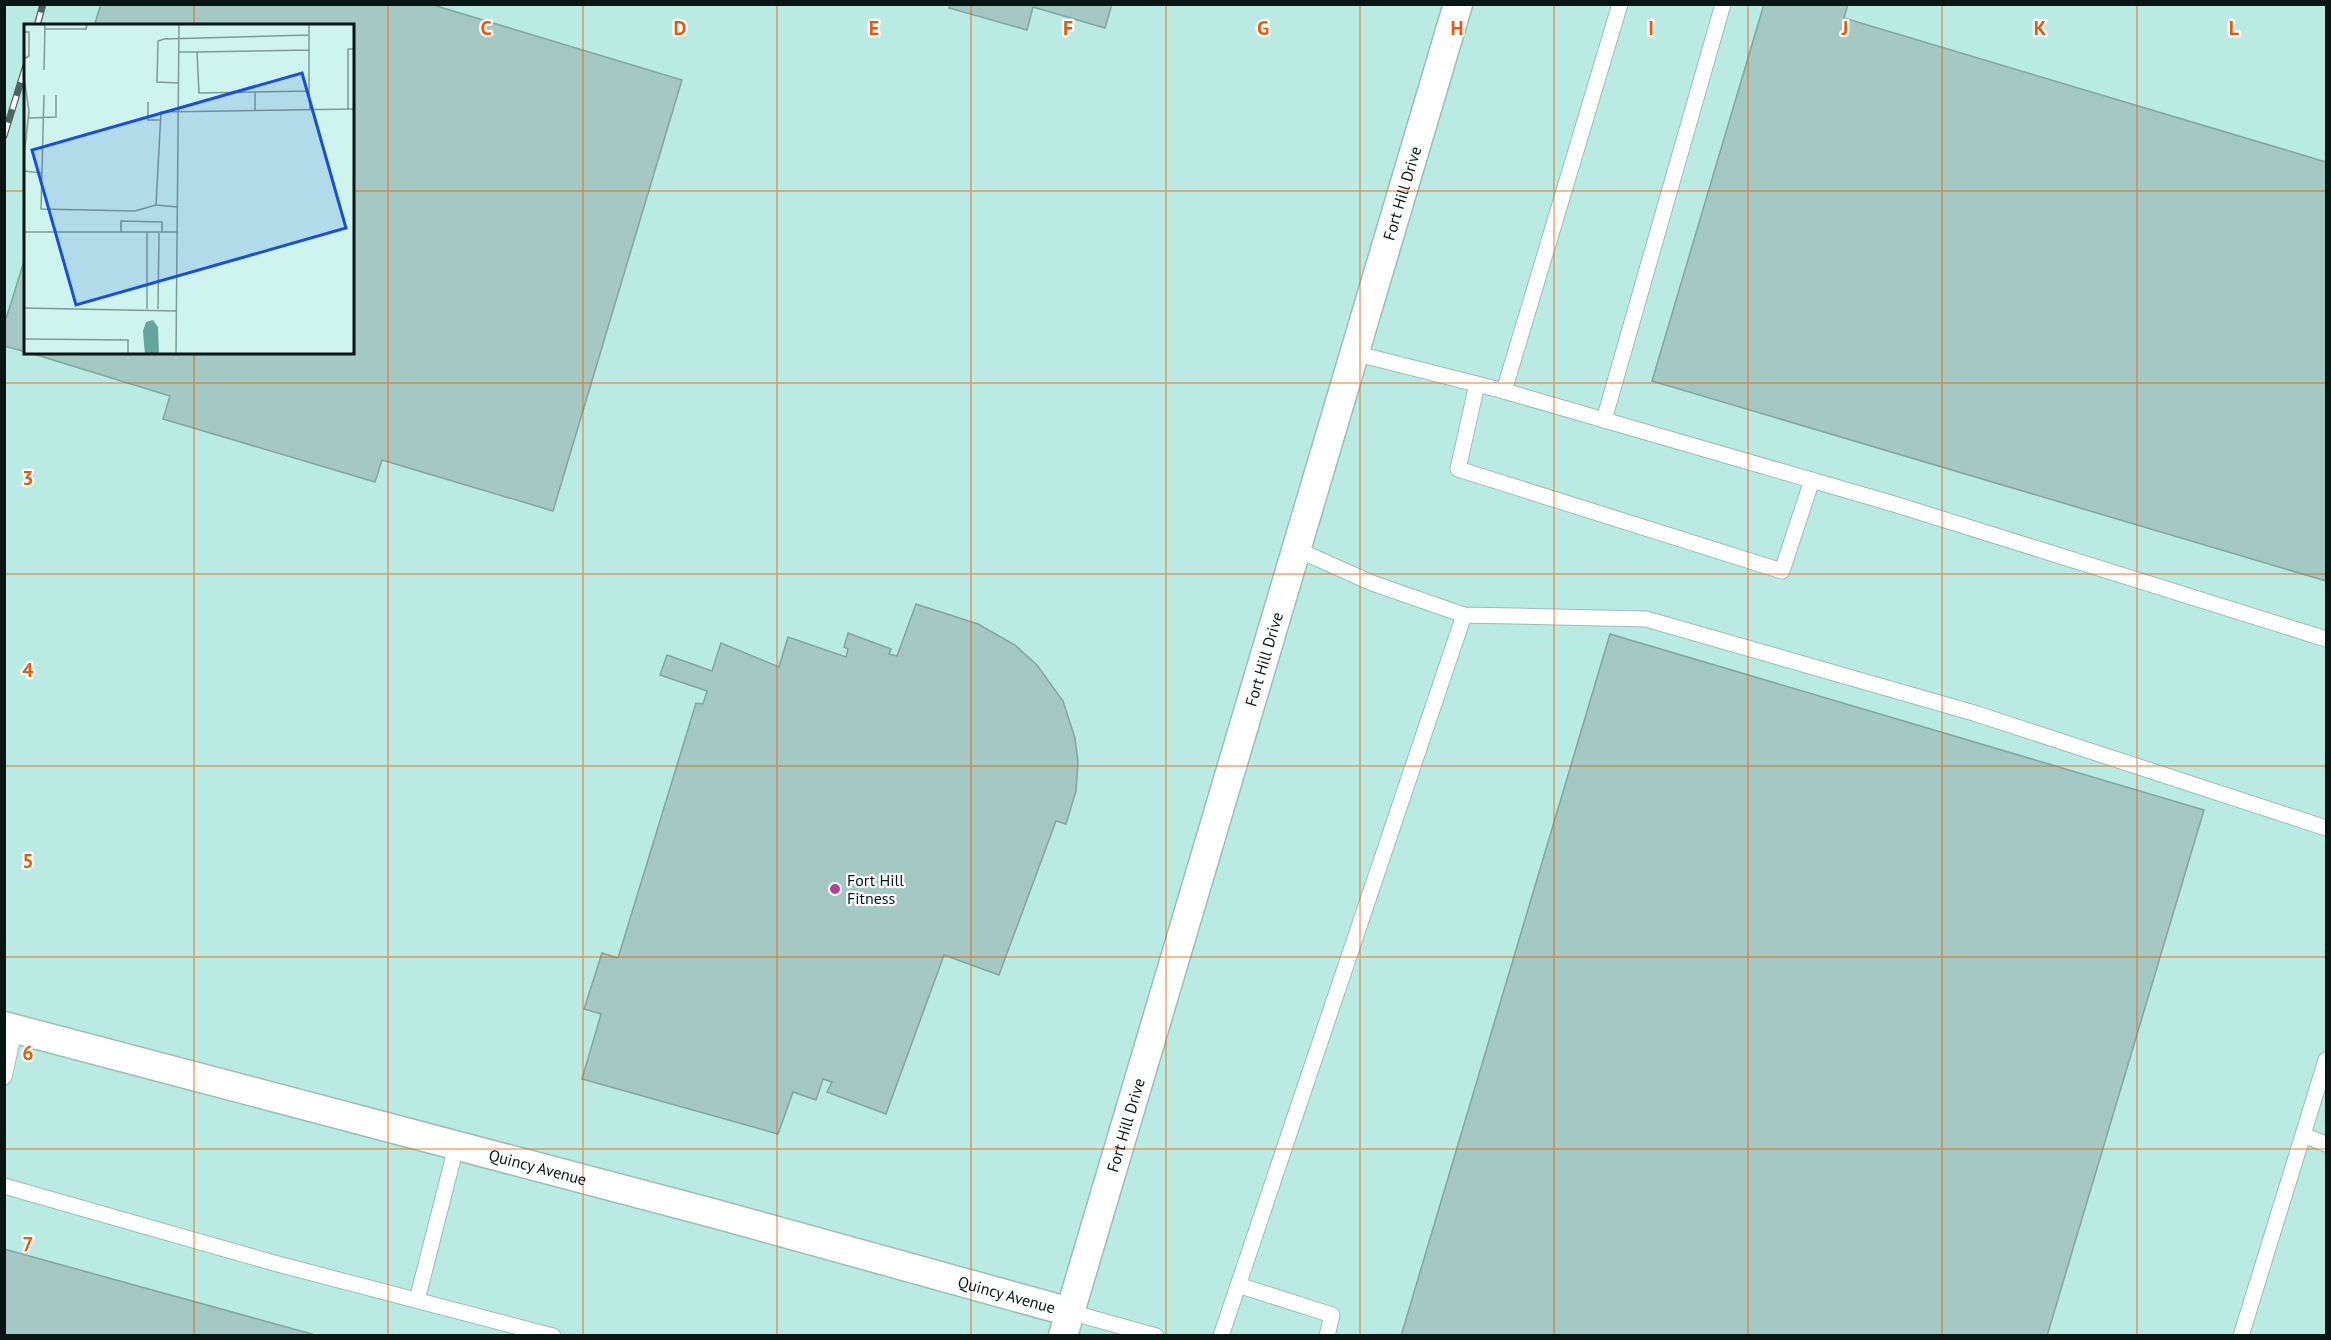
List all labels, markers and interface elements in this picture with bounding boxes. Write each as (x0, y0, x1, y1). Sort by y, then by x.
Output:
text: C (480, 15, 492, 41)
text: D (674, 15, 687, 41)
text: E (869, 15, 879, 41)
text: F (1063, 15, 1073, 41)
text: G (1257, 15, 1269, 41)
text: H (1450, 15, 1464, 41)
text: I (1648, 15, 1654, 41)
text: J (1841, 15, 1848, 41)
text: K (2034, 15, 2047, 41)
text: L (2229, 15, 2240, 41)
inset map (24, 24, 354, 354)
street label: Fort Hill Drive (1379, 144, 1425, 243)
text: 3 (22, 465, 34, 491)
street label: Fort Hill Drive (1240, 610, 1287, 709)
text: 4 (22, 657, 34, 683)
text: 5 (22, 848, 34, 874)
place label: Fort Hill Fitness (847, 870, 904, 908)
marker: Fort Hill Fitness (828, 882, 842, 896)
text: 6 (22, 1040, 34, 1066)
street label: Fort Hill Drive (1102, 1076, 1149, 1174)
street label: Quincy Avenue (487, 1144, 589, 1189)
text: 7 (22, 1231, 34, 1257)
street label: Quincy Avenue (956, 1271, 1058, 1317)

